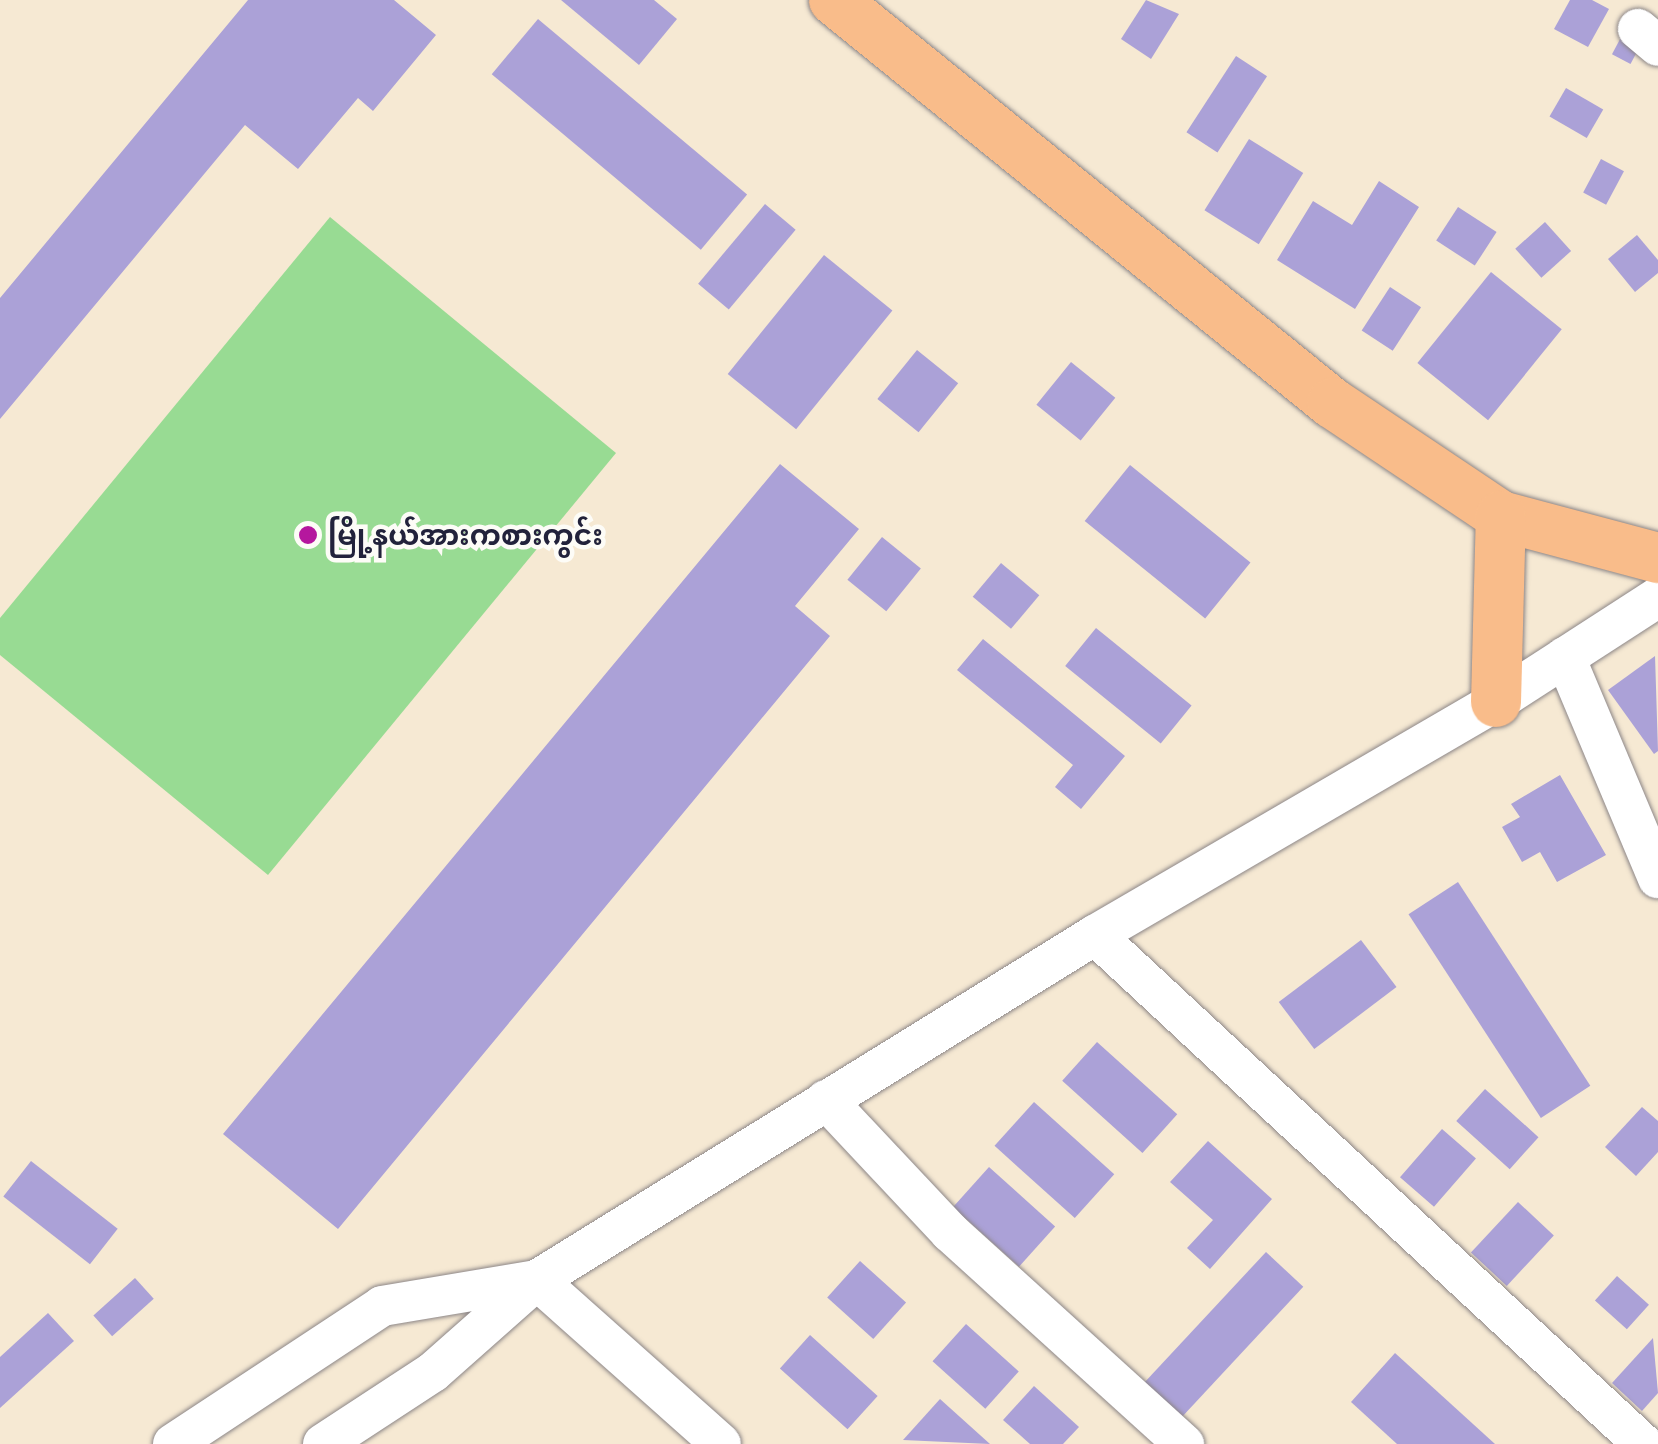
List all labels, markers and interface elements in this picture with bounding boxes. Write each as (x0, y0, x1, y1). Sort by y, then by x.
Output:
place label: မြို့နယ်အားကစားကွင်း (328, 518, 603, 552)
marker: မြို့နယ်အားကစားကွင်း (297, 524, 319, 546)

